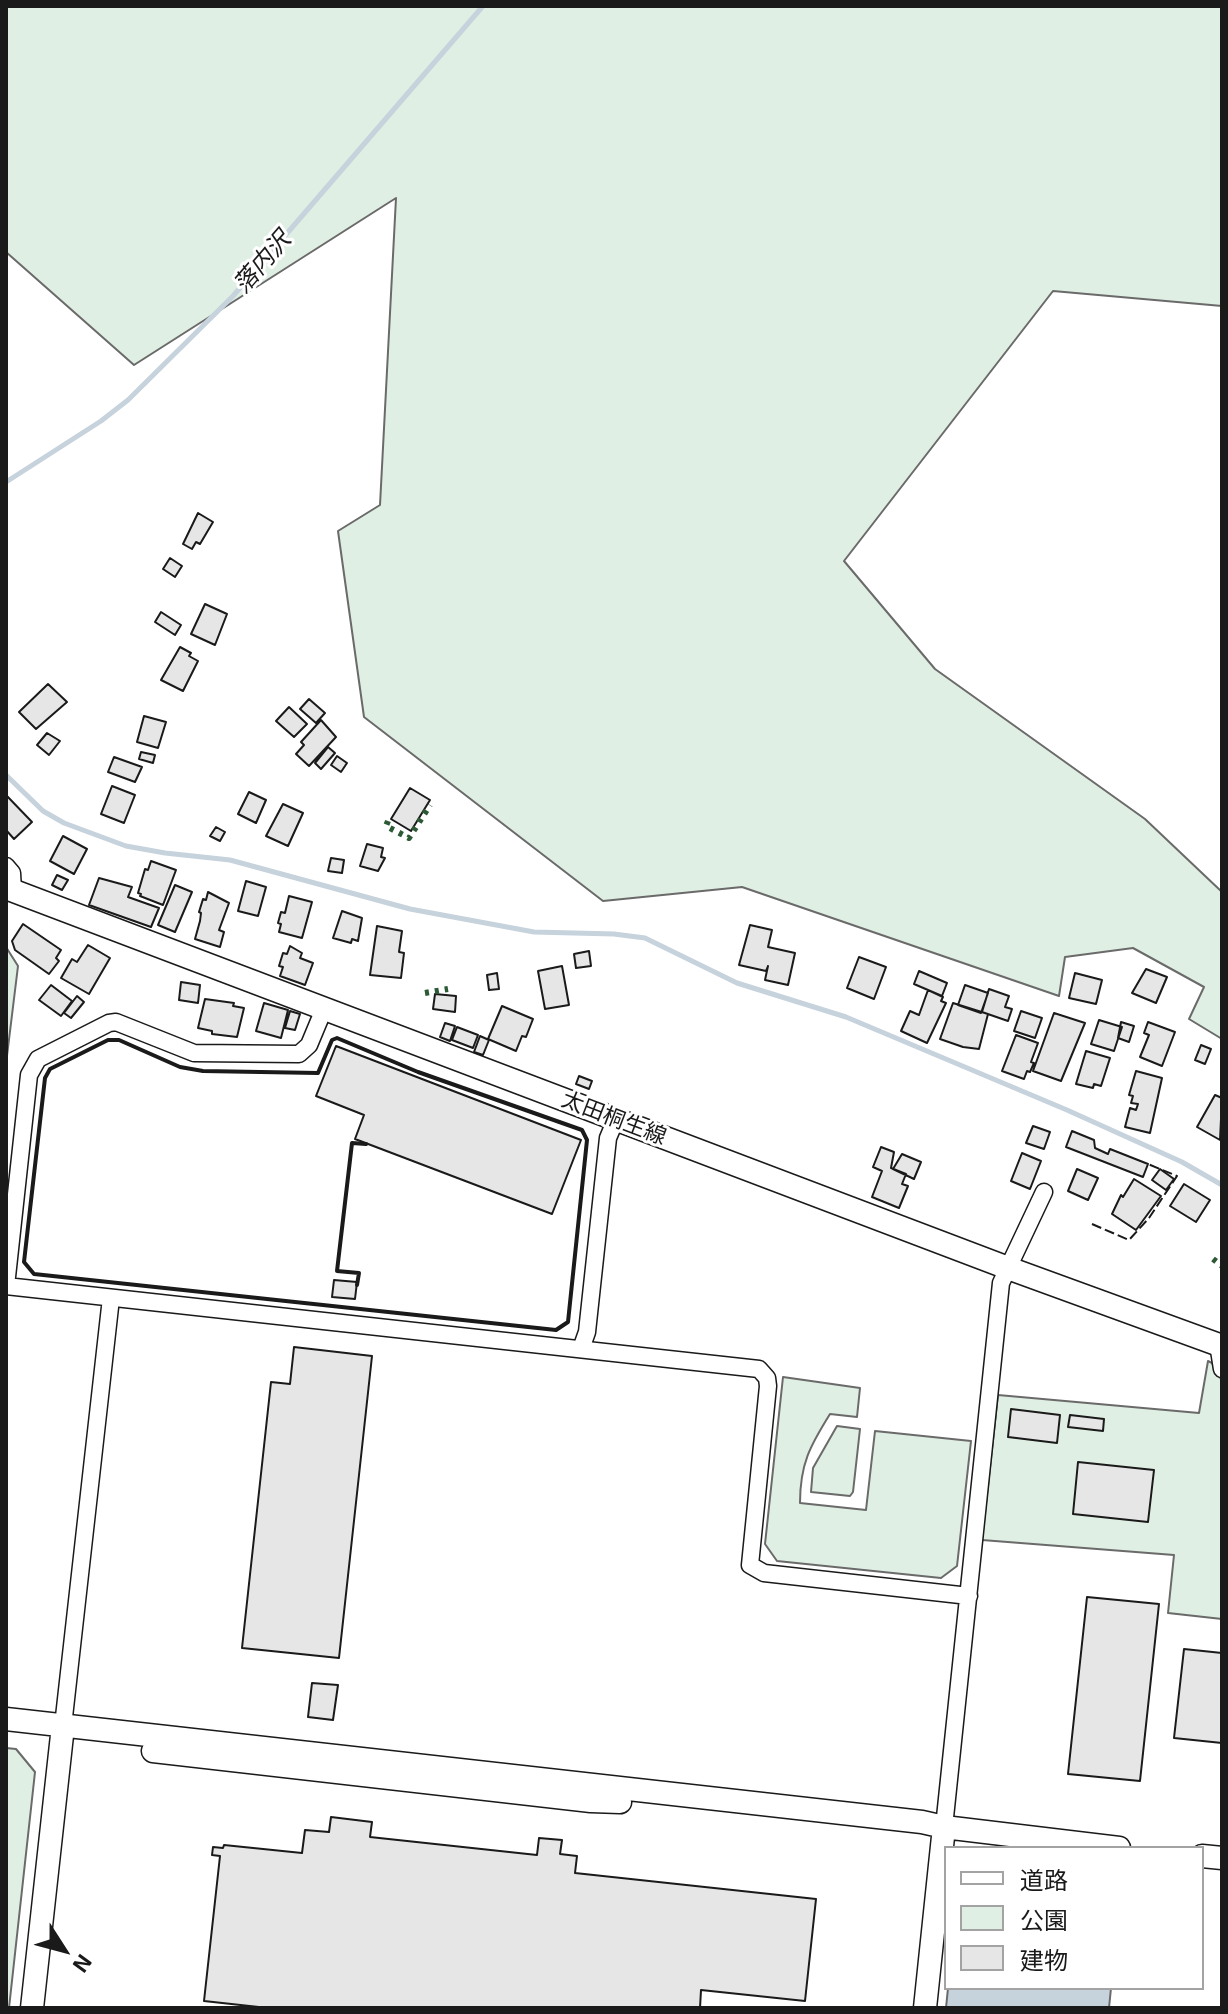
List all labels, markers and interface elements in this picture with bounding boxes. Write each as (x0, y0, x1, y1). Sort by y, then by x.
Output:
water label: 落内沢 (228, 225, 296, 299)
street label: 太田桐生線 (558, 1086, 670, 1150)
legend (944, 1846, 1204, 1990)
text: 道路 (1020, 1865, 1068, 1894)
text: 公園 (1020, 1905, 1068, 1934)
north arrow (24, 1910, 104, 1990)
text: 建物 (1020, 1945, 1068, 1974)
text: N (68, 1950, 99, 1978)

